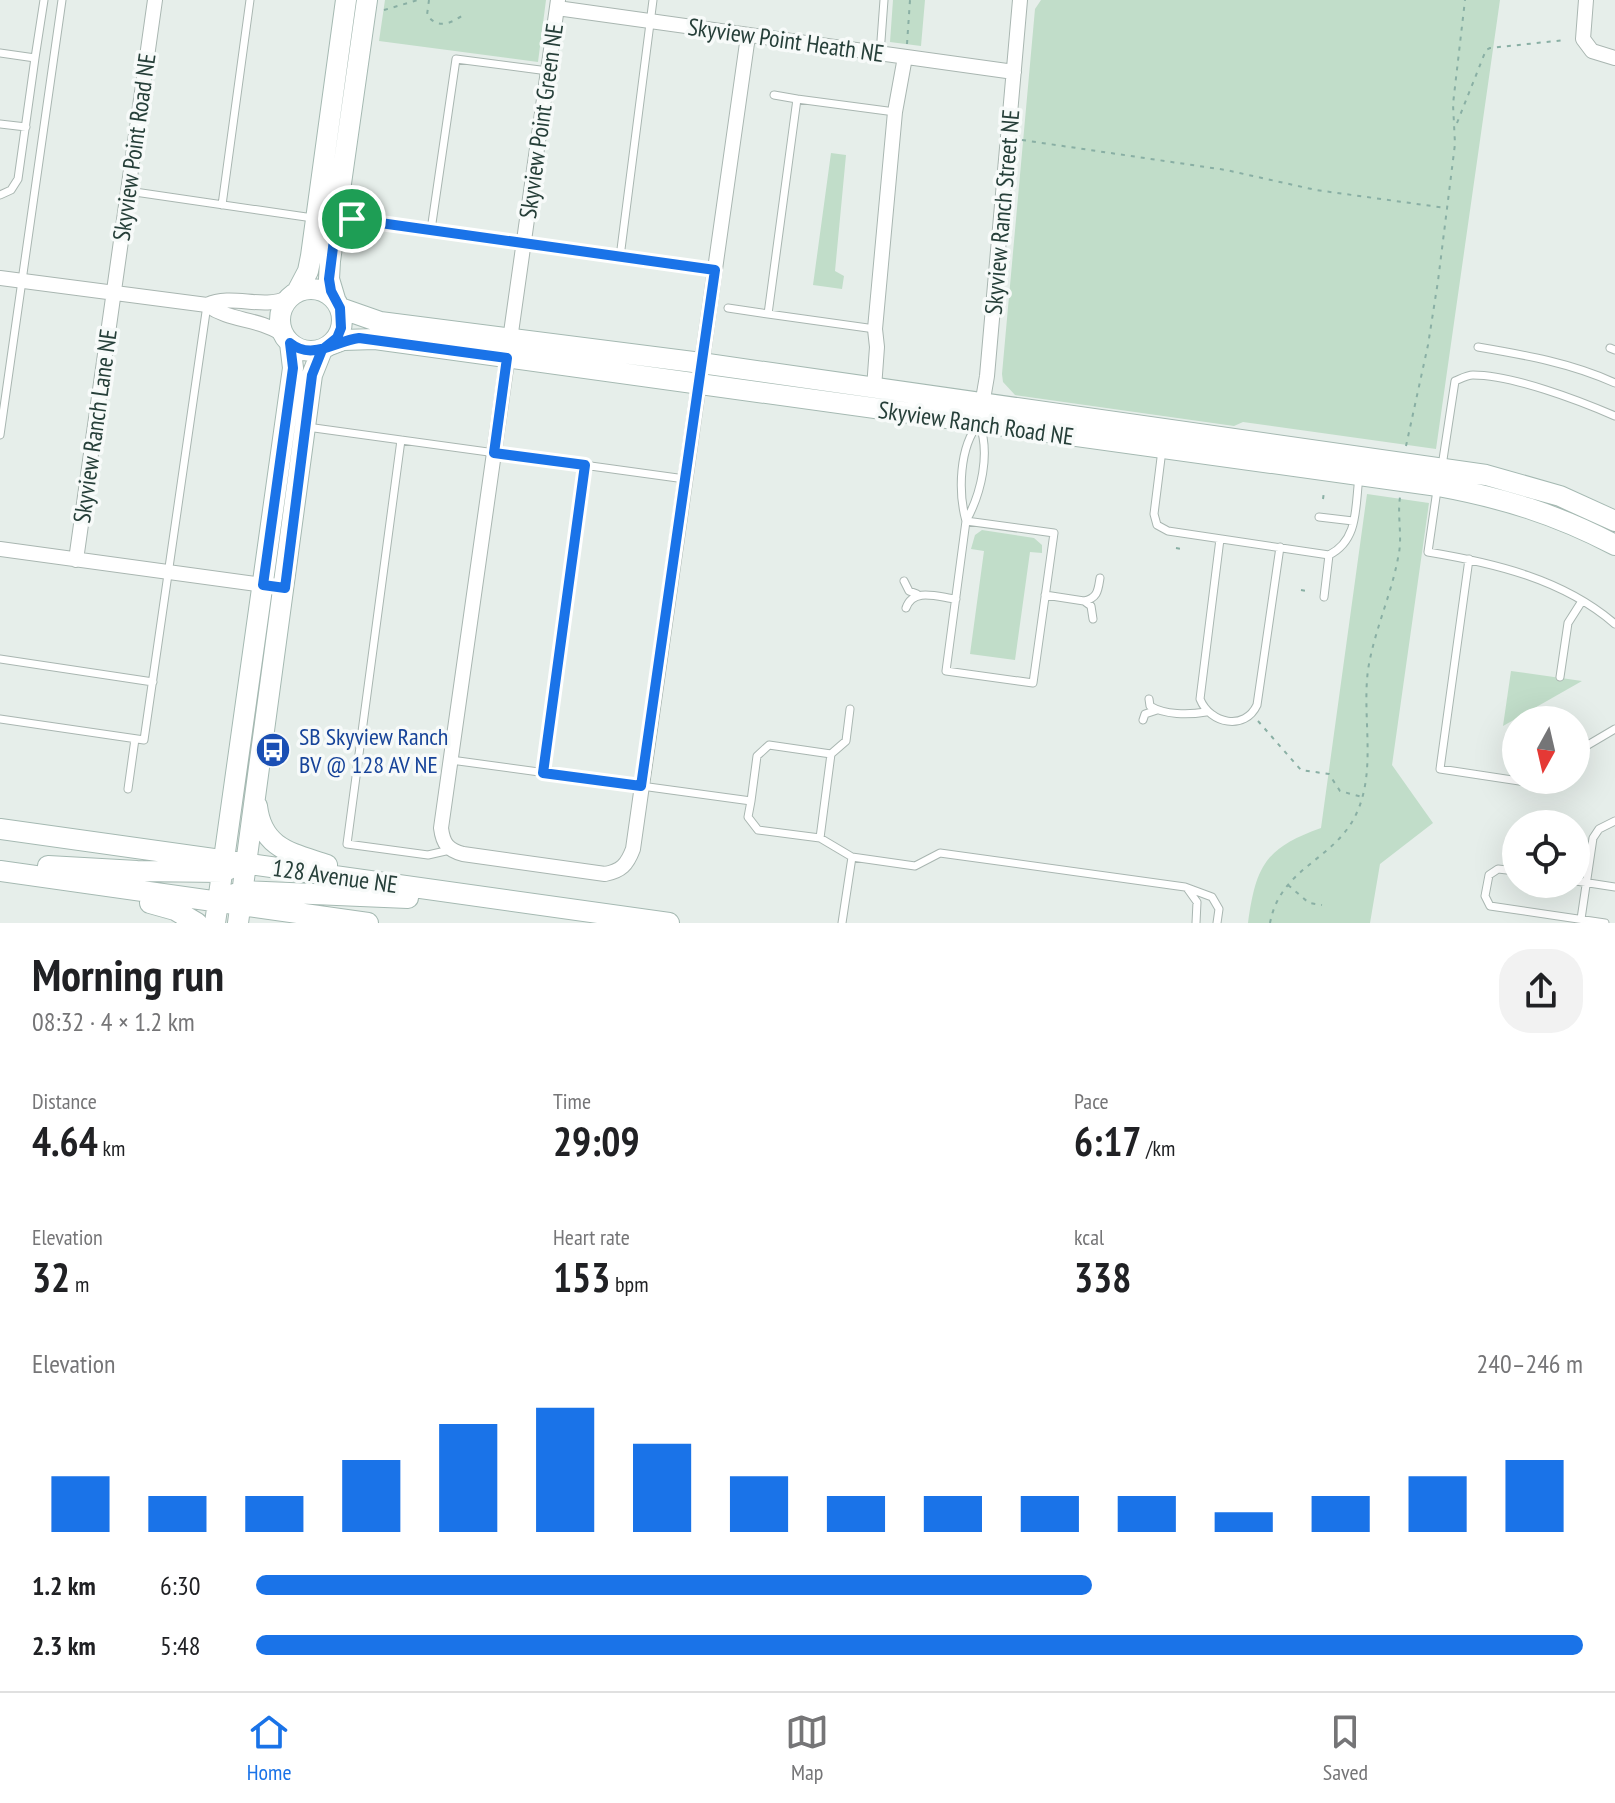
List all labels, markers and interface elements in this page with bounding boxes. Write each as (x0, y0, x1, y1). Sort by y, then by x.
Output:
street label: Skyview Point Heath NE (686, 11, 886, 69)
street label: Skyview Point Green NE (512, 21, 570, 221)
street label: Skyview Point Road NE (105, 51, 163, 243)
street label: Skyview Ranch Street NE (978, 108, 1026, 316)
pin (318, 185, 386, 253)
icon: arrive (330, 197, 374, 241)
street label: Skyview Ranch Lane NE (66, 327, 124, 525)
street label: Skyview Ranch Road NE (876, 394, 1076, 452)
north arrow (1502, 706, 1590, 794)
map controls (1502, 706, 1590, 898)
place label: SB Skyview Ranch BV @ 128 AV NE (299, 721, 448, 780)
bus stop icon: SB Skyview Ranch BV @ 128 AV NE (254, 731, 292, 769)
button: locate (1502, 810, 1590, 898)
street label: 128 Avenue NE (271, 852, 399, 900)
text: Morning run (32, 946, 224, 1003)
button: share (1499, 949, 1583, 1033)
text: 08:32 · 4 × 1.2 km (32, 1005, 195, 1038)
text: Distance (32, 1087, 97, 1115)
text: Time (553, 1087, 591, 1115)
text: Pace (1074, 1087, 1109, 1115)
text: 4.64 (32, 1115, 98, 1167)
text: 29:09 (553, 1115, 640, 1167)
text: 6:17 (1074, 1115, 1141, 1167)
text: km (98, 1134, 125, 1162)
text: /km (1141, 1134, 1175, 1162)
text: Elevation (32, 1223, 103, 1251)
text: Heart rate (553, 1223, 630, 1251)
text: kcal (1074, 1223, 1104, 1251)
text: 32 (32, 1251, 70, 1303)
text: 153 (553, 1251, 610, 1303)
text: 338 (1074, 1251, 1131, 1303)
text: m (70, 1270, 89, 1298)
text: bpm (610, 1270, 648, 1298)
text: Elevation (32, 1347, 115, 1380)
text: 240–246 m (1477, 1347, 1583, 1380)
text: 1.2 km (32, 1569, 96, 1602)
text: 6:30 (160, 1569, 200, 1602)
text: 2.3 km (32, 1629, 96, 1662)
text: 5:48 (160, 1629, 200, 1662)
tab: Home (247, 1710, 292, 1786)
tab: Map (785, 1710, 829, 1786)
tab: Saved (1323, 1710, 1368, 1786)

